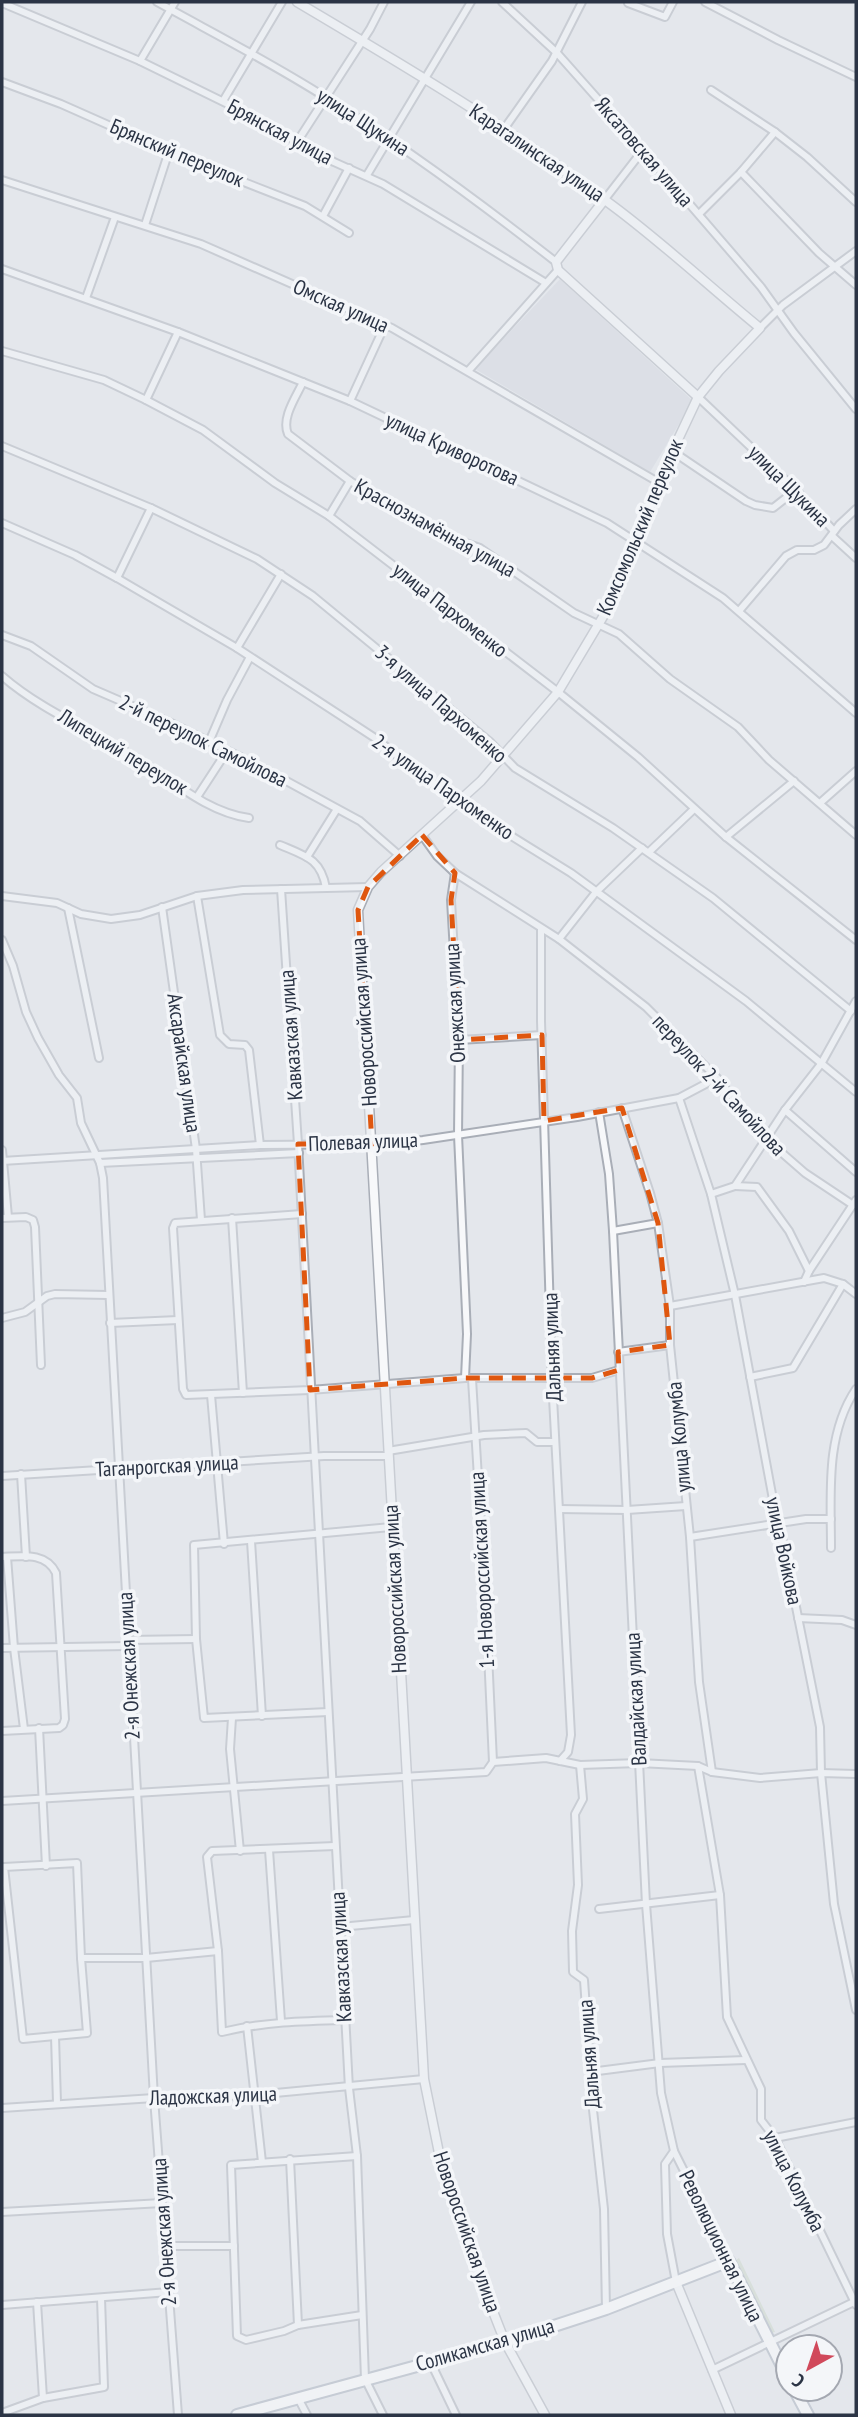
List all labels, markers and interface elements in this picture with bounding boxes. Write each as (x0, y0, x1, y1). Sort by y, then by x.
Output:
street label: улица Щукина (312, 82, 415, 162)
street label: Яксатовская улица (589, 91, 700, 212)
street label: Брянская улица (223, 93, 337, 171)
street label: Карагалинская улица (465, 97, 610, 208)
street label: Брянский переулок (106, 112, 248, 193)
street label: Омская улица (289, 272, 393, 339)
street label: улица Криворотова (381, 406, 523, 491)
street label: Комсомольский переулок (590, 435, 689, 619)
street label: улица Щукина (743, 439, 836, 532)
street label: Краснознамённая улица (350, 472, 521, 583)
street label: улица Пархоменко (387, 556, 513, 663)
street label: 3-я улица Пархоменко (369, 639, 513, 769)
street label: 2-й переулок Самойлова (115, 688, 292, 793)
street label: Липецкий переулок (53, 702, 193, 801)
street label: 2-я улица Пархоменко (367, 728, 519, 846)
street label: Новороссийская улица (344, 937, 383, 1107)
street label: Онежская улица (438, 942, 471, 1064)
street label: Кавказская улица (272, 969, 309, 1101)
street label: Аксарайская улица (161, 992, 208, 1134)
street label: переулок 2-й Самойлова (647, 1008, 792, 1161)
street label: Полевая улица (308, 1126, 418, 1157)
street label: Дальняя улица (536, 1292, 567, 1402)
street label: улица Колумба (660, 1381, 697, 1493)
street label: Таганрогская улица (95, 1448, 239, 1483)
street label: 1-я Новороссийская улица (463, 1471, 500, 1669)
street label: улица Войкова (760, 1494, 809, 1607)
street label: Новороссийская улица (377, 1504, 412, 1674)
street label: 2-я Онежская улица (111, 1591, 146, 1741)
street label: Валдайская улица (619, 1632, 652, 1766)
street label: Кавказская улица (324, 1891, 357, 2023)
street label: Дальняя улица (571, 1999, 606, 2109)
street label: Ладожская улица (148, 2080, 277, 2111)
street label: улица Колумба (757, 2125, 832, 2236)
street label: Новороссийская улица (427, 2148, 508, 2316)
street label: 2-я Онежская улица (145, 2157, 182, 2307)
street label: Революционная улица (673, 2165, 770, 2326)
street label: Соликамская улица (412, 2312, 557, 2377)
north arrow (774, 2333, 844, 2403)
text: С (787, 2369, 809, 2393)

